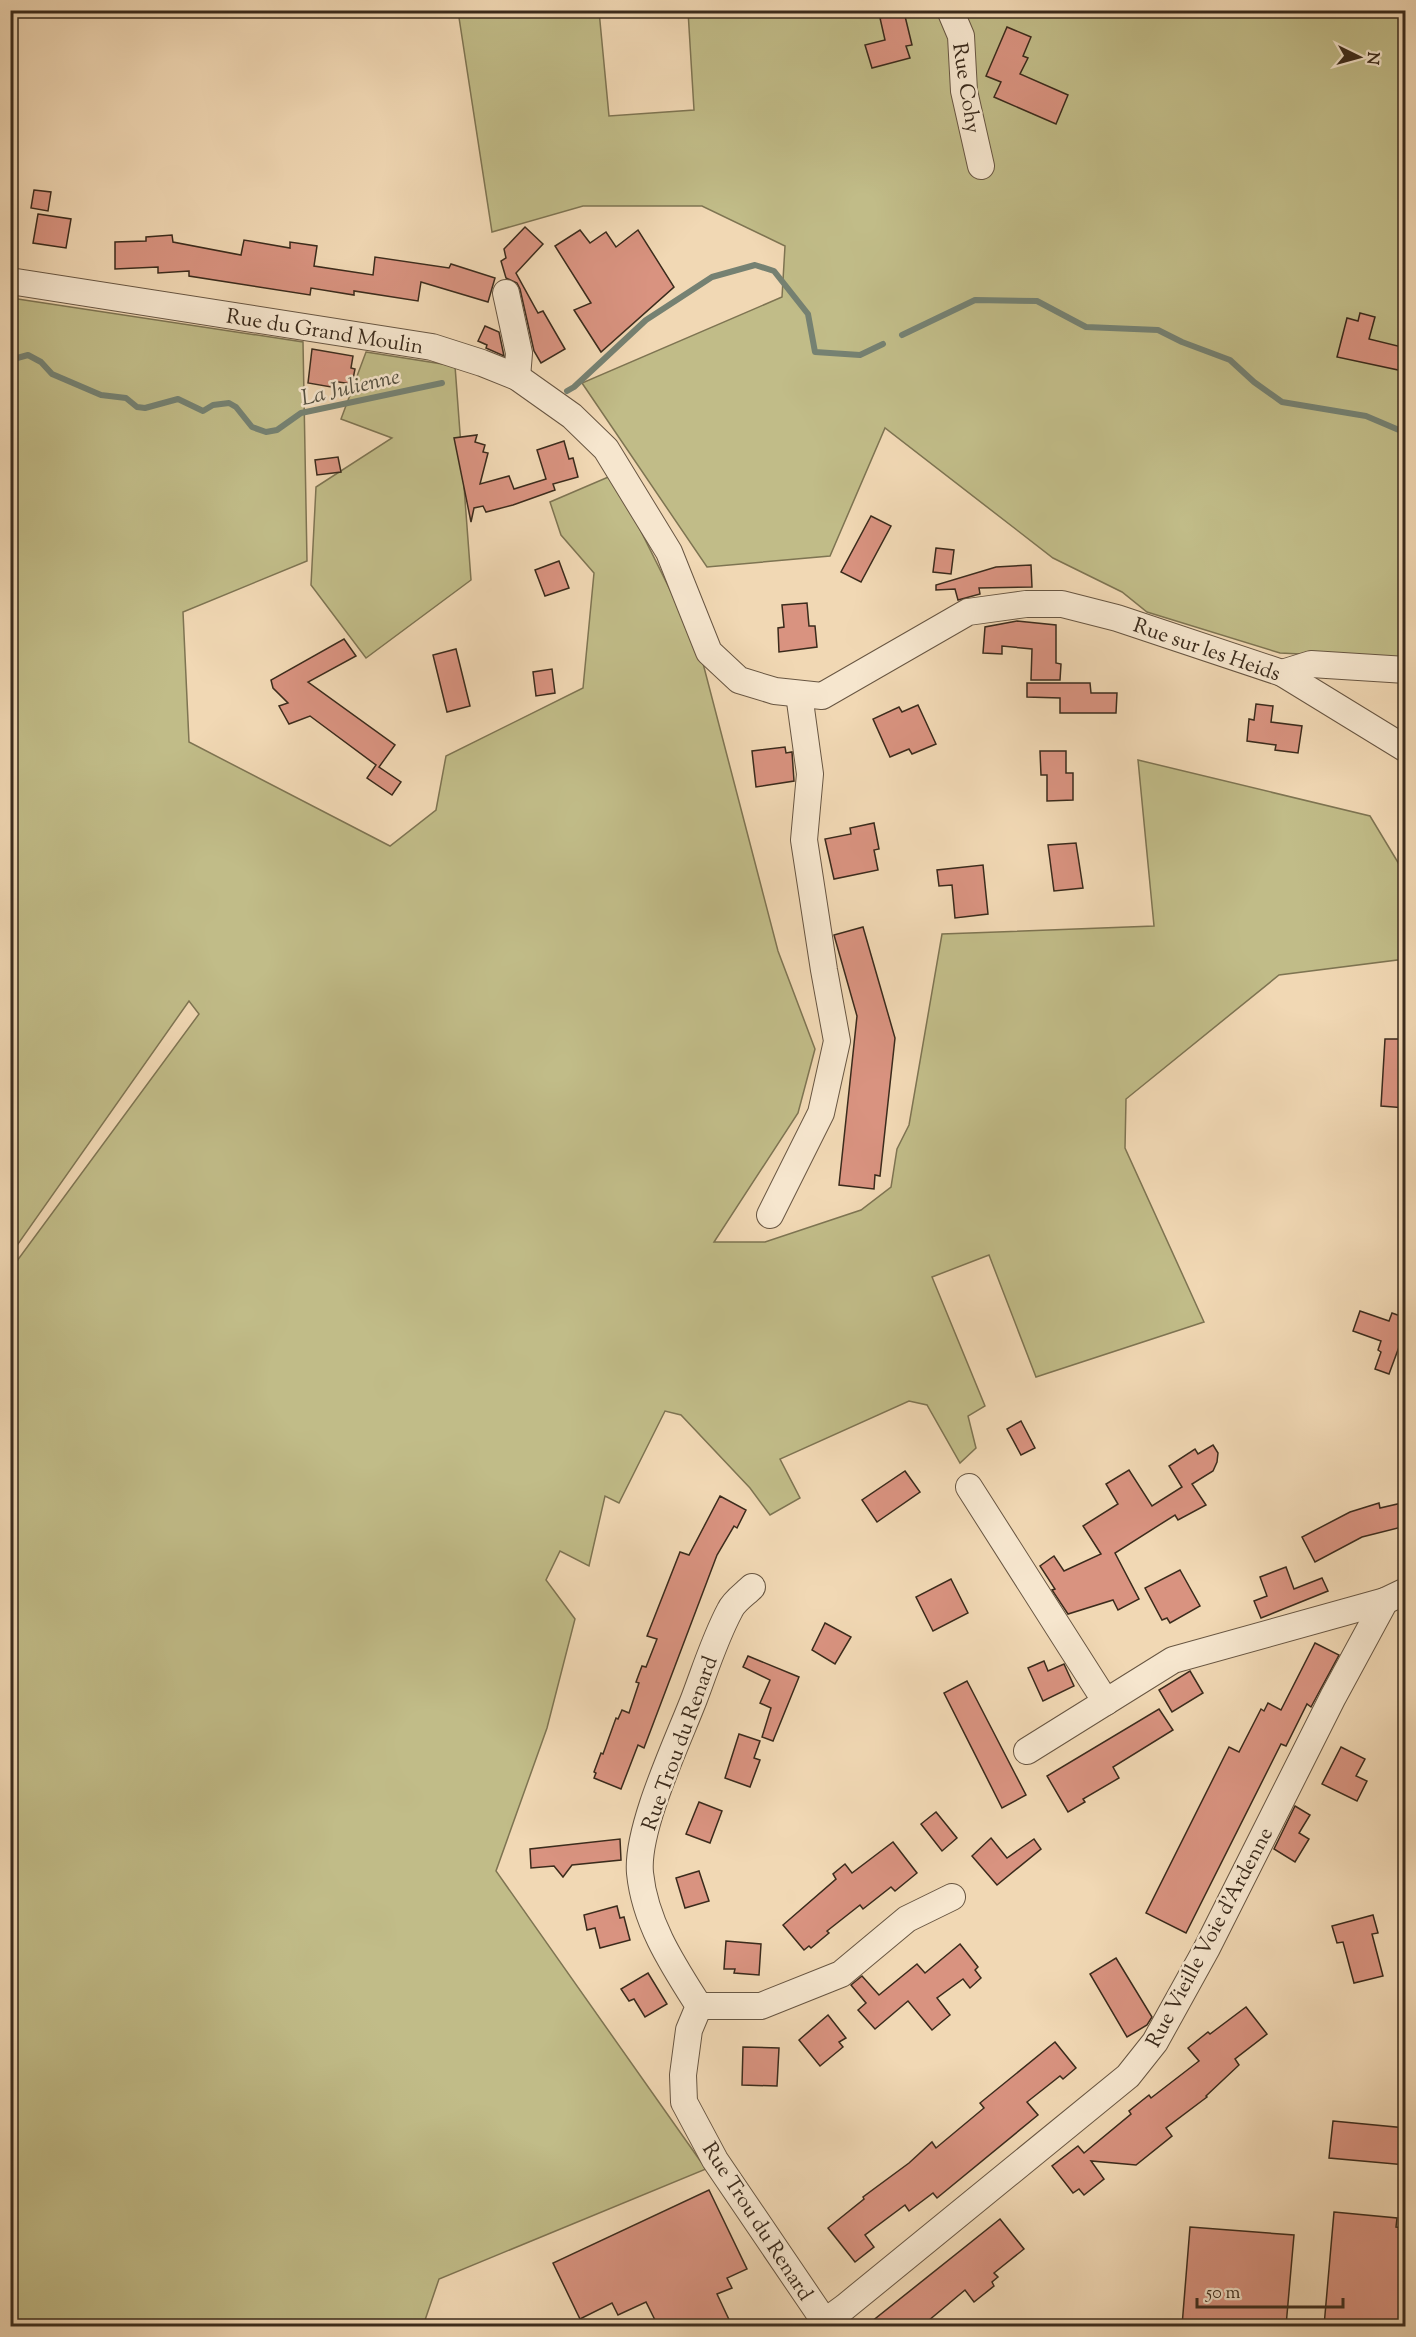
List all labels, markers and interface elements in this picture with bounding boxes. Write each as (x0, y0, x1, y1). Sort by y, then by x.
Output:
north arrow (1329, 27, 1389, 87)
street label: Rue Cohy (943, 41, 987, 136)
text: N (1359, 51, 1383, 66)
street label: Rue du Grand Moulin (224, 303, 425, 363)
water label: La Julienne (298, 362, 404, 416)
street label: Rue sur les Heids (1129, 612, 1284, 690)
street label: Rue Trou du Renard (635, 1652, 726, 1835)
street label: Rue Vieille Voie d'Ardenne (1140, 1822, 1282, 2053)
street label: Rue Trou du Renard (694, 2137, 819, 2307)
scale bar (1197, 2271, 1342, 2309)
text: 50 m (1205, 2281, 1241, 2307)

